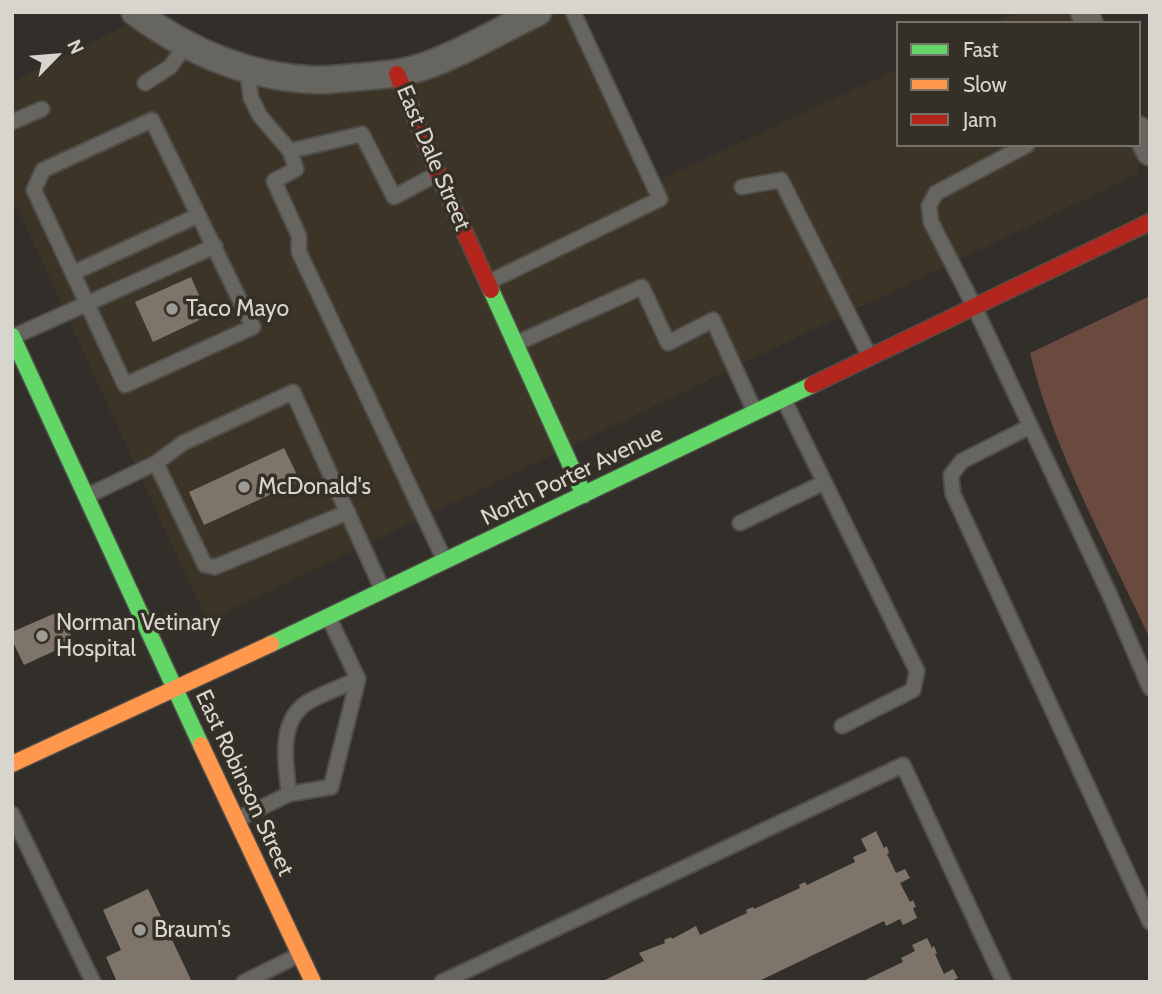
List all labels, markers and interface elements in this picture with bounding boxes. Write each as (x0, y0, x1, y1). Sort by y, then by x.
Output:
north arrow (21, 21, 91, 91)
legend (896, 21, 1141, 147)
text: N (62, 36, 89, 58)
text: Fast (963, 37, 999, 62)
text: Slow (963, 72, 1007, 97)
street label: East Dale Street (390, 81, 476, 235)
text: Jam (963, 107, 997, 132)
place label: Taco Mayo (186, 295, 289, 323)
marker: Taco Mayo (164, 301, 180, 317)
street label: North Porter Avenue (477, 420, 667, 532)
place label: McDonald's (258, 473, 371, 501)
marker: McDonald's (236, 479, 252, 495)
place label: Norman Vetinary Hospital (56, 609, 221, 663)
marker: Norman Vetinary Hospital (34, 628, 50, 644)
street label: East Robinson Street (189, 686, 299, 880)
place label: Braum's (154, 916, 231, 944)
marker: Braum's (132, 922, 148, 938)

